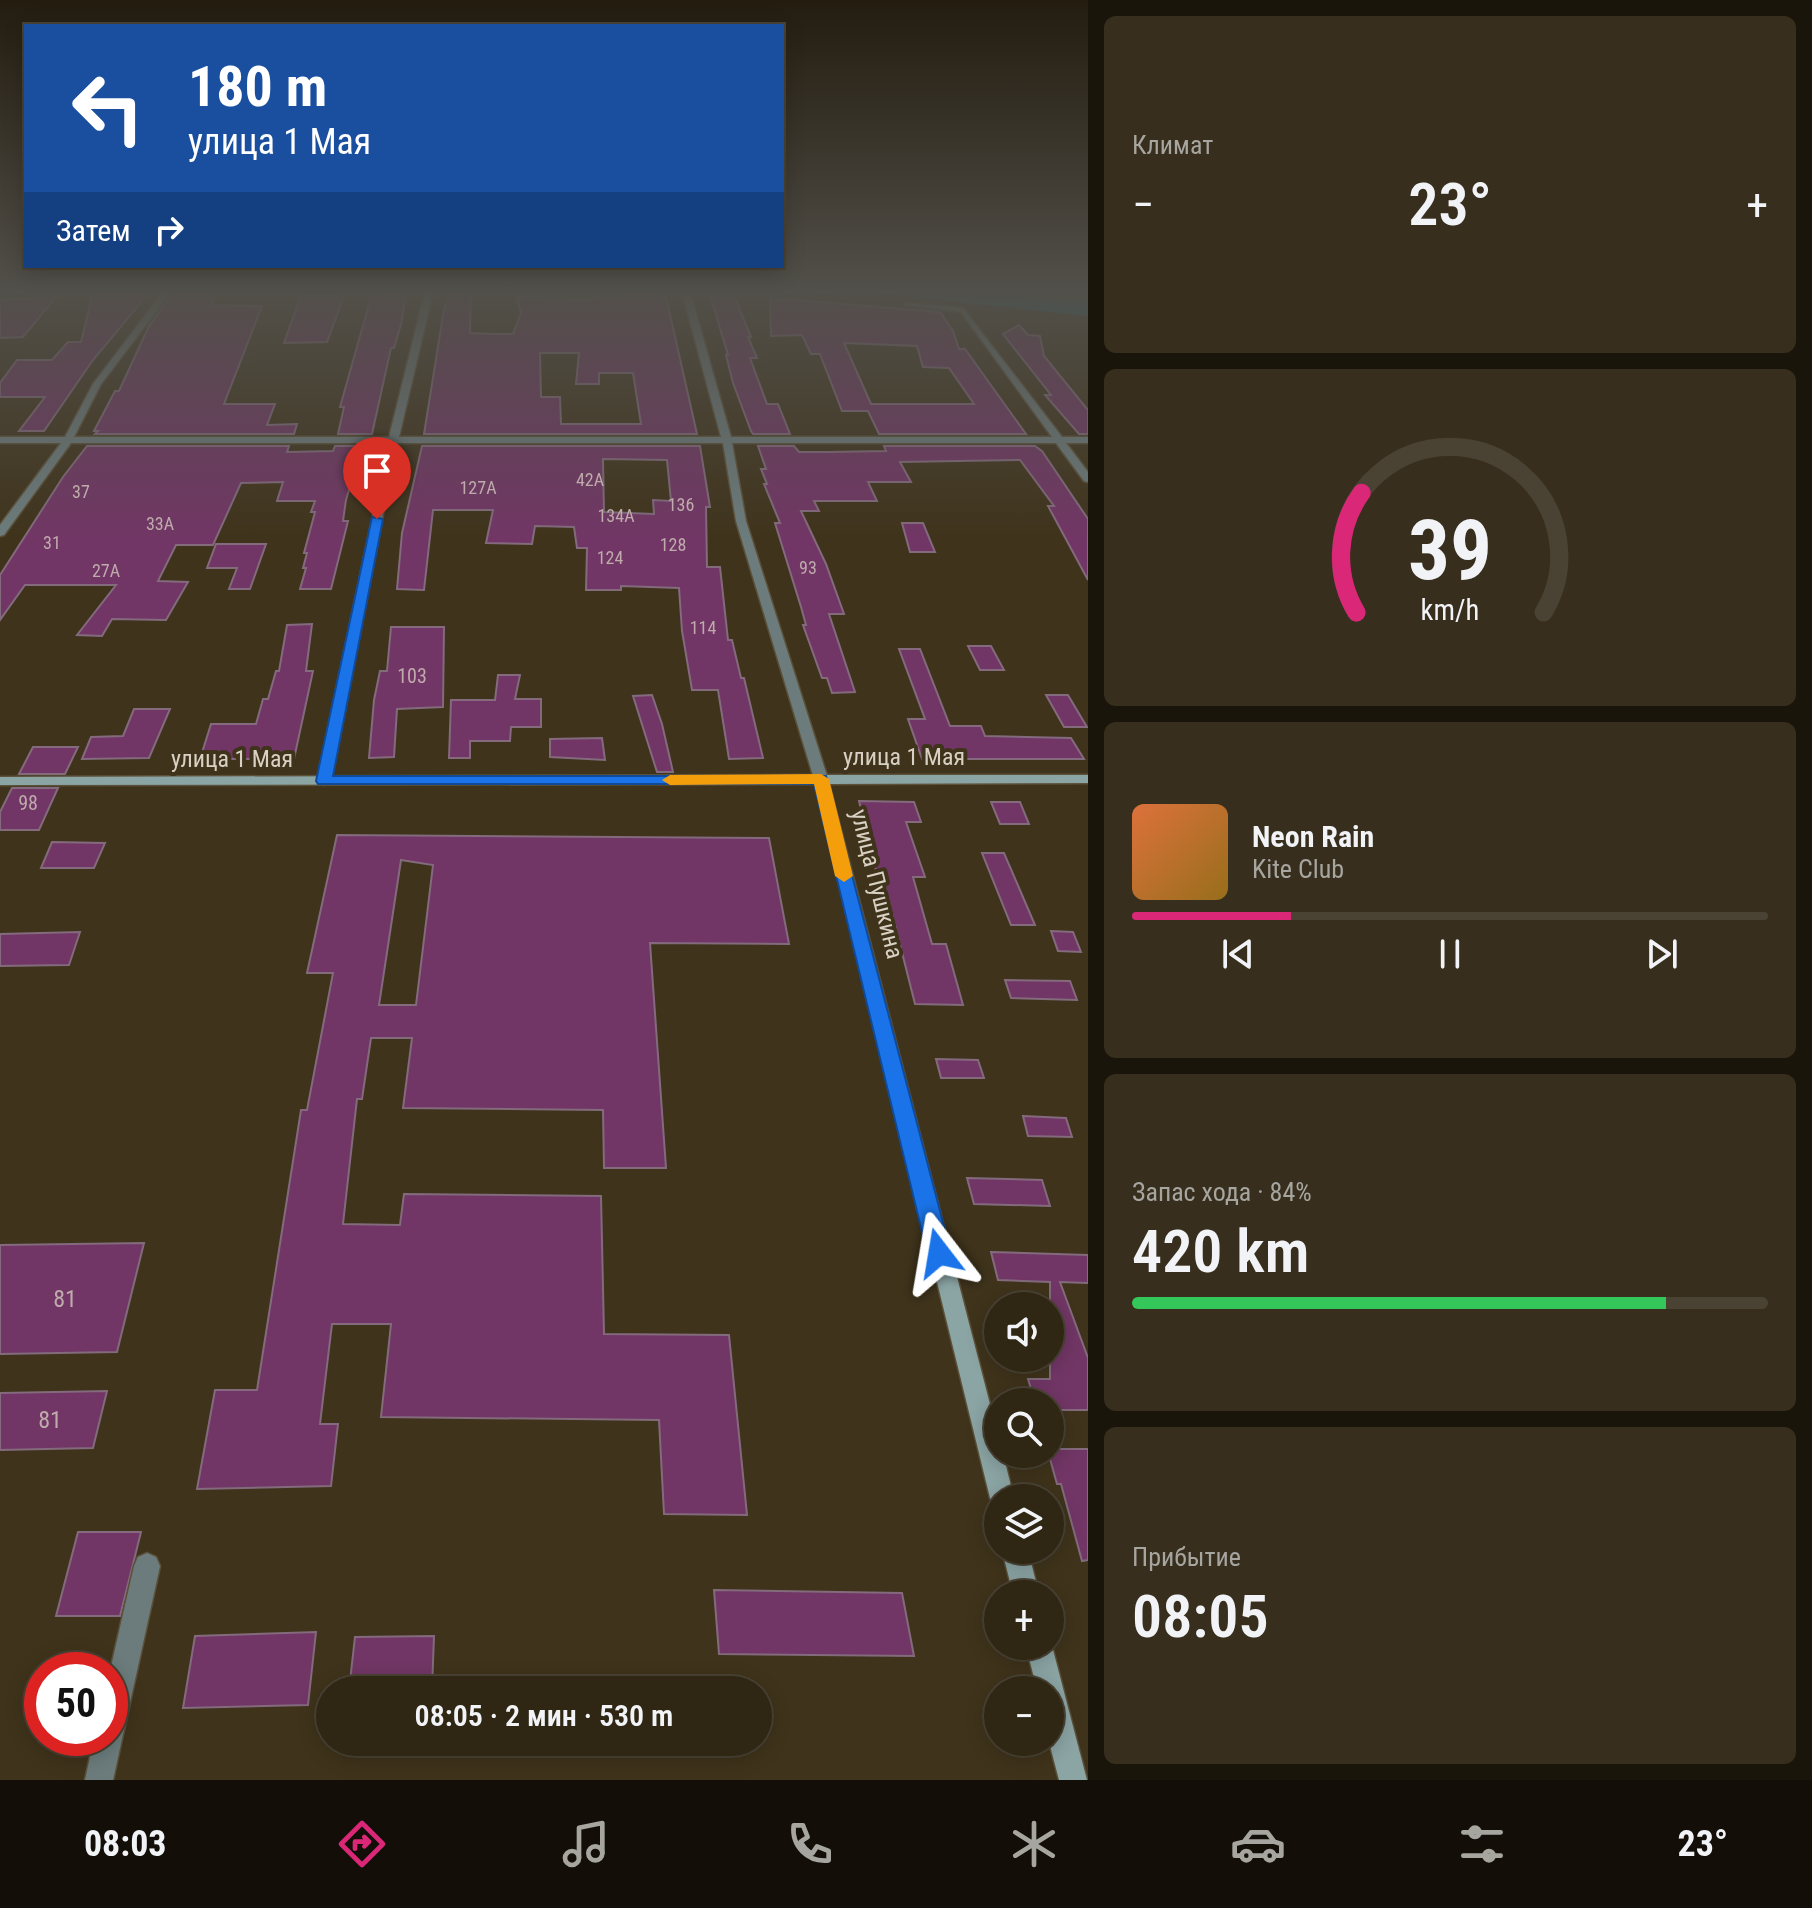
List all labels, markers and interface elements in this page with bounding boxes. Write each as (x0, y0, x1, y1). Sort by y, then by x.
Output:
text: 180 m (188, 54, 327, 120)
icon: left (56, 56, 160, 160)
text: улица 1 Мая (188, 121, 371, 163)
text: Климат (1132, 130, 1213, 160)
text: 23° (1408, 169, 1492, 240)
text: − (1132, 179, 1154, 231)
text: + (1746, 179, 1768, 231)
icon: right (147, 208, 191, 252)
text: Затем (56, 213, 131, 248)
pin (343, 437, 411, 519)
icon: arrive (355, 449, 399, 493)
house number: 42А (576, 469, 605, 490)
house number: 127А (459, 477, 497, 498)
house number: 37 (72, 481, 90, 502)
house number: 136 (668, 494, 694, 515)
text: 39 (1408, 502, 1492, 599)
house number: 134А (597, 505, 635, 526)
house number: 33А (146, 513, 175, 534)
house number: 31 (43, 532, 61, 553)
house number: 128 (660, 534, 686, 555)
house number: 124 (597, 547, 623, 568)
house number: 93 (799, 557, 817, 578)
house number: 27А (92, 560, 121, 581)
text: km/h (1421, 593, 1479, 627)
house number: 114 (690, 617, 716, 638)
house number: 103 (397, 664, 427, 688)
street label: улица 1 Мая (843, 743, 965, 771)
street label: улица 1 Мая (171, 745, 293, 773)
house number: 98 (18, 791, 38, 815)
street label: улица Пушкина (845, 806, 909, 962)
text: Neon Rain (1252, 819, 1374, 854)
text: Kite Club (1252, 854, 1344, 884)
icon: previous (1216, 932, 1260, 976)
icon: pause (1428, 932, 1472, 976)
icon: next (1640, 932, 1684, 976)
text: Запас хода · 84% (1132, 1177, 1312, 1207)
position arrow (897, 1211, 981, 1295)
text: 420 km (1132, 1216, 1309, 1287)
house number: 81 (53, 1285, 77, 1313)
map controls (984, 1292, 1064, 1756)
button: sound (984, 1292, 1064, 1372)
button: search (984, 1388, 1064, 1468)
house number: 81 (38, 1406, 62, 1434)
button: layers (984, 1484, 1064, 1564)
text: Прибытие (1132, 1542, 1241, 1572)
button: + (984, 1580, 1064, 1660)
text: 08:05 (1132, 1581, 1269, 1652)
speed limit sign: 50 (24, 1652, 128, 1756)
button: − (984, 1676, 1064, 1756)
text: 08:05 · 2 мин · 530 m (415, 1698, 673, 1733)
icon: directions (334, 1816, 390, 1872)
icon: music (558, 1816, 614, 1872)
icon: phone (782, 1816, 838, 1872)
icon: climate (1006, 1816, 1062, 1872)
icon: car (1230, 1816, 1286, 1872)
icon: filters (1454, 1816, 1510, 1872)
text: 08:03 (84, 1823, 167, 1865)
text: 23° (1678, 1823, 1728, 1865)

